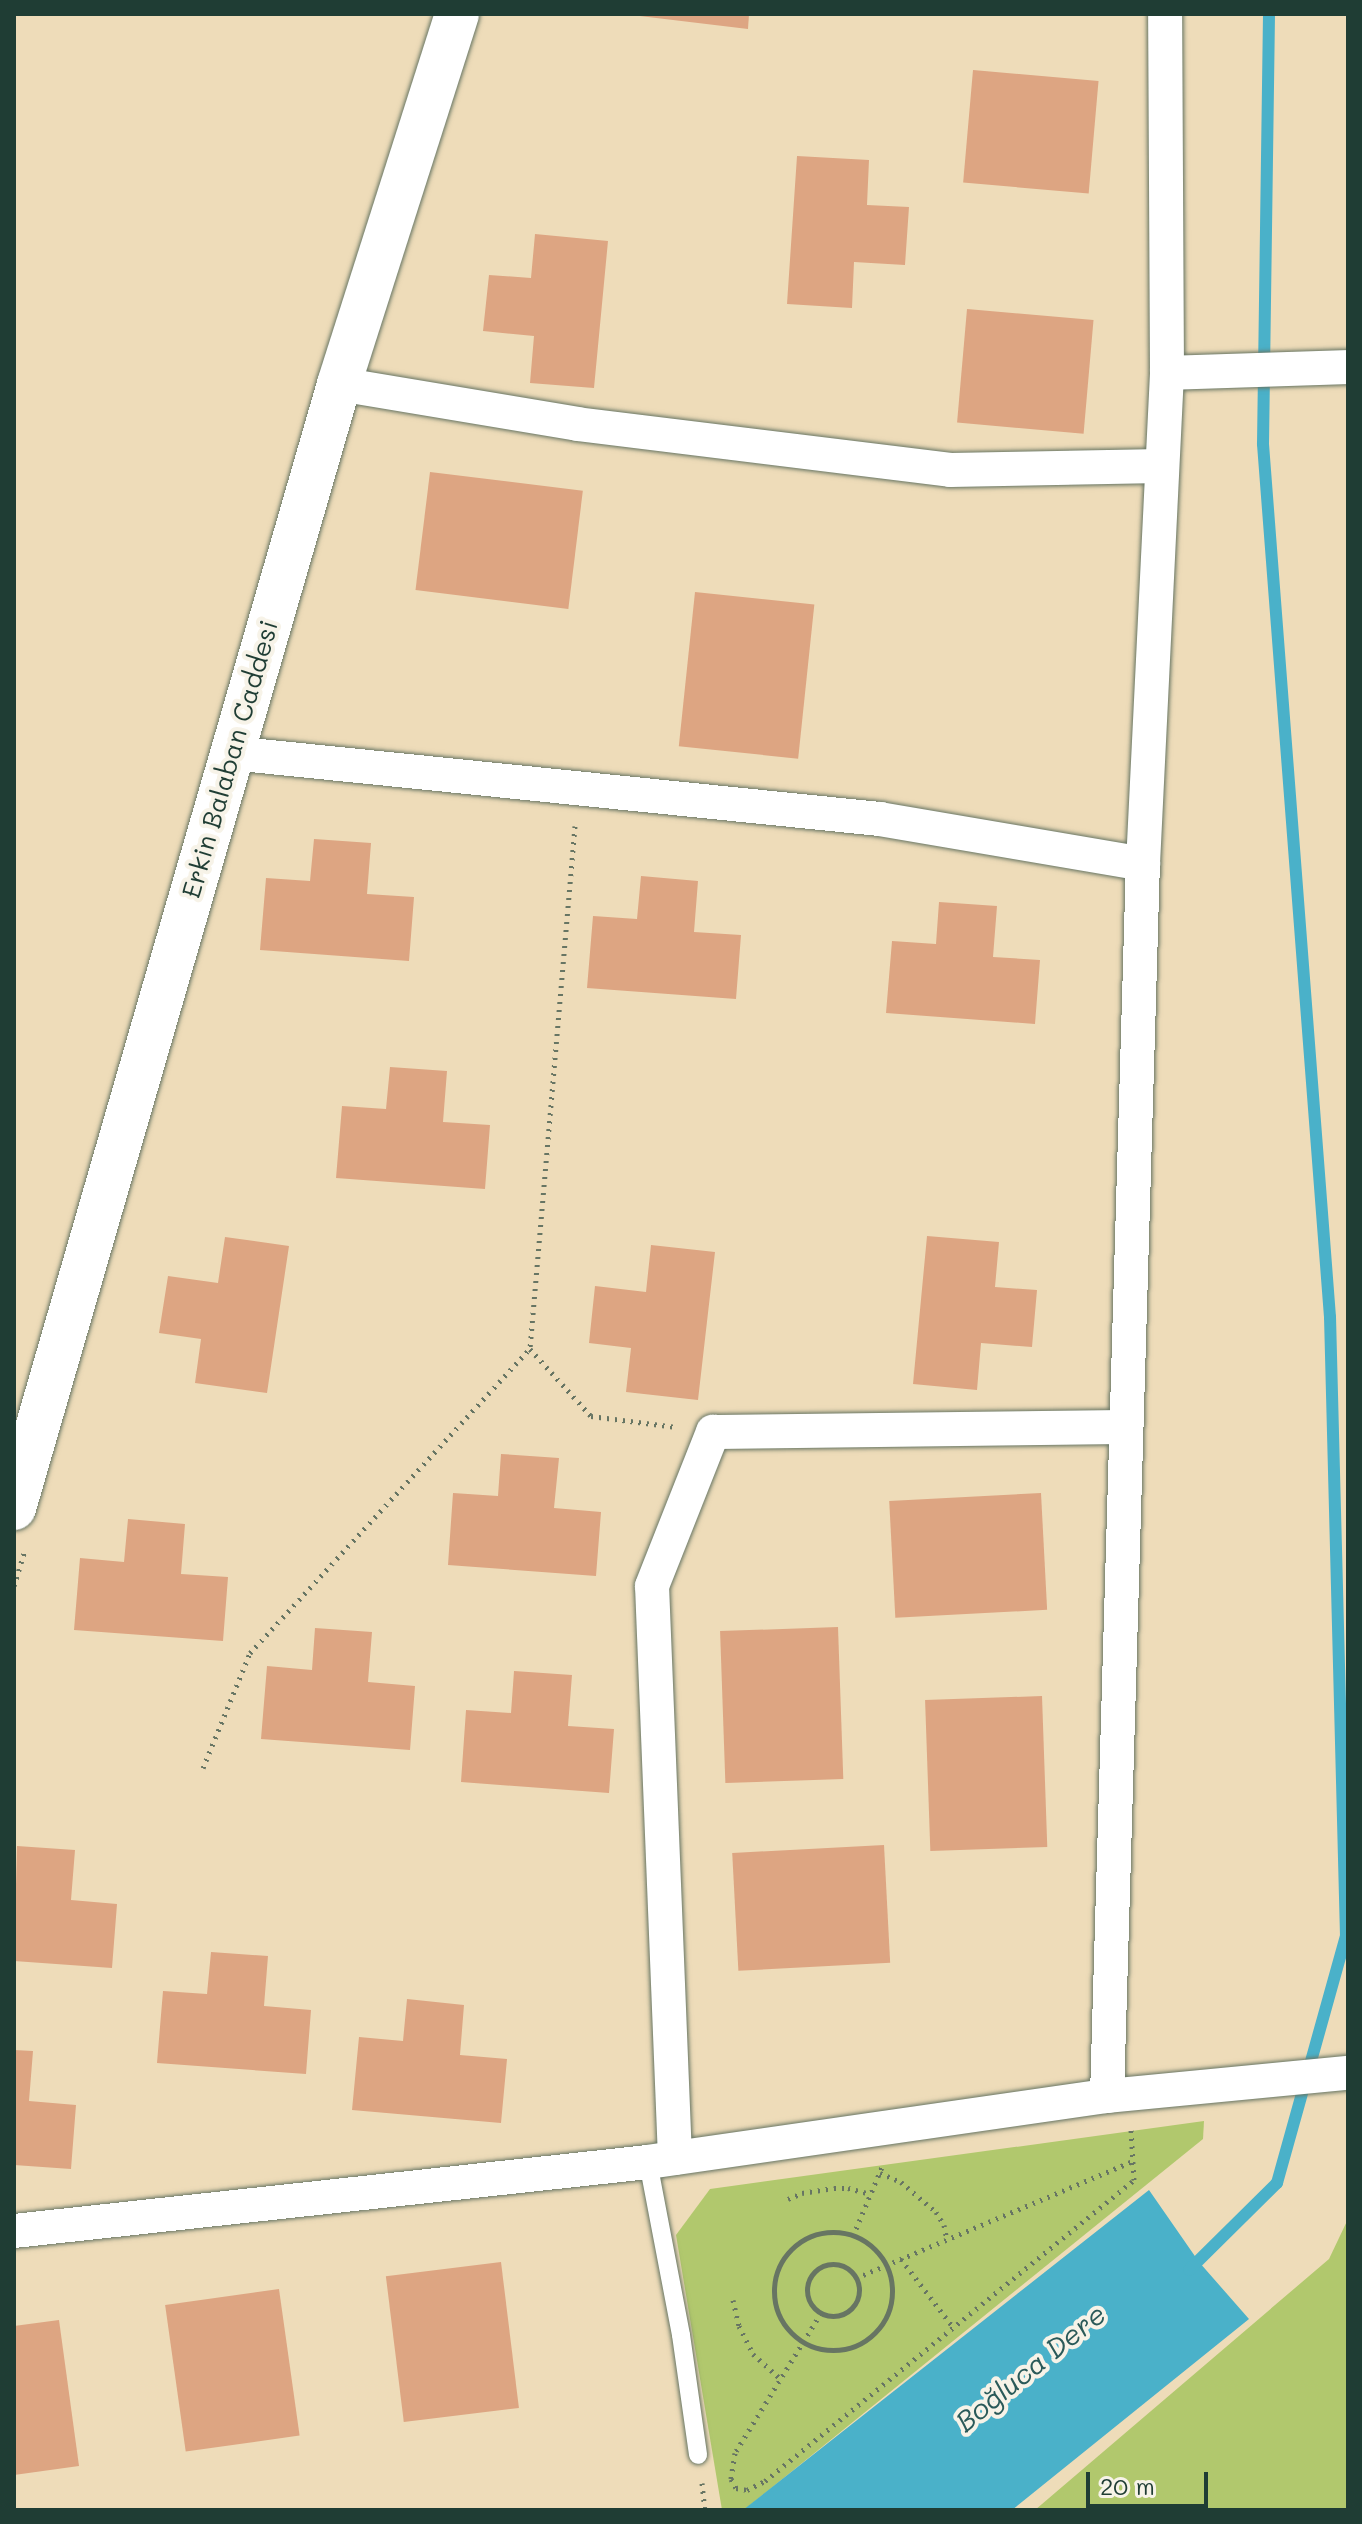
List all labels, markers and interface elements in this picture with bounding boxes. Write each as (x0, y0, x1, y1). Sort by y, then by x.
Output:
street label: Erkin Balaban Caddesi (175, 617, 285, 901)
water label: Boğluca Dere (948, 2296, 1112, 2438)
scale bar (1090, 2456, 1212, 2506)
text: 20 m (1100, 2470, 1155, 2501)

